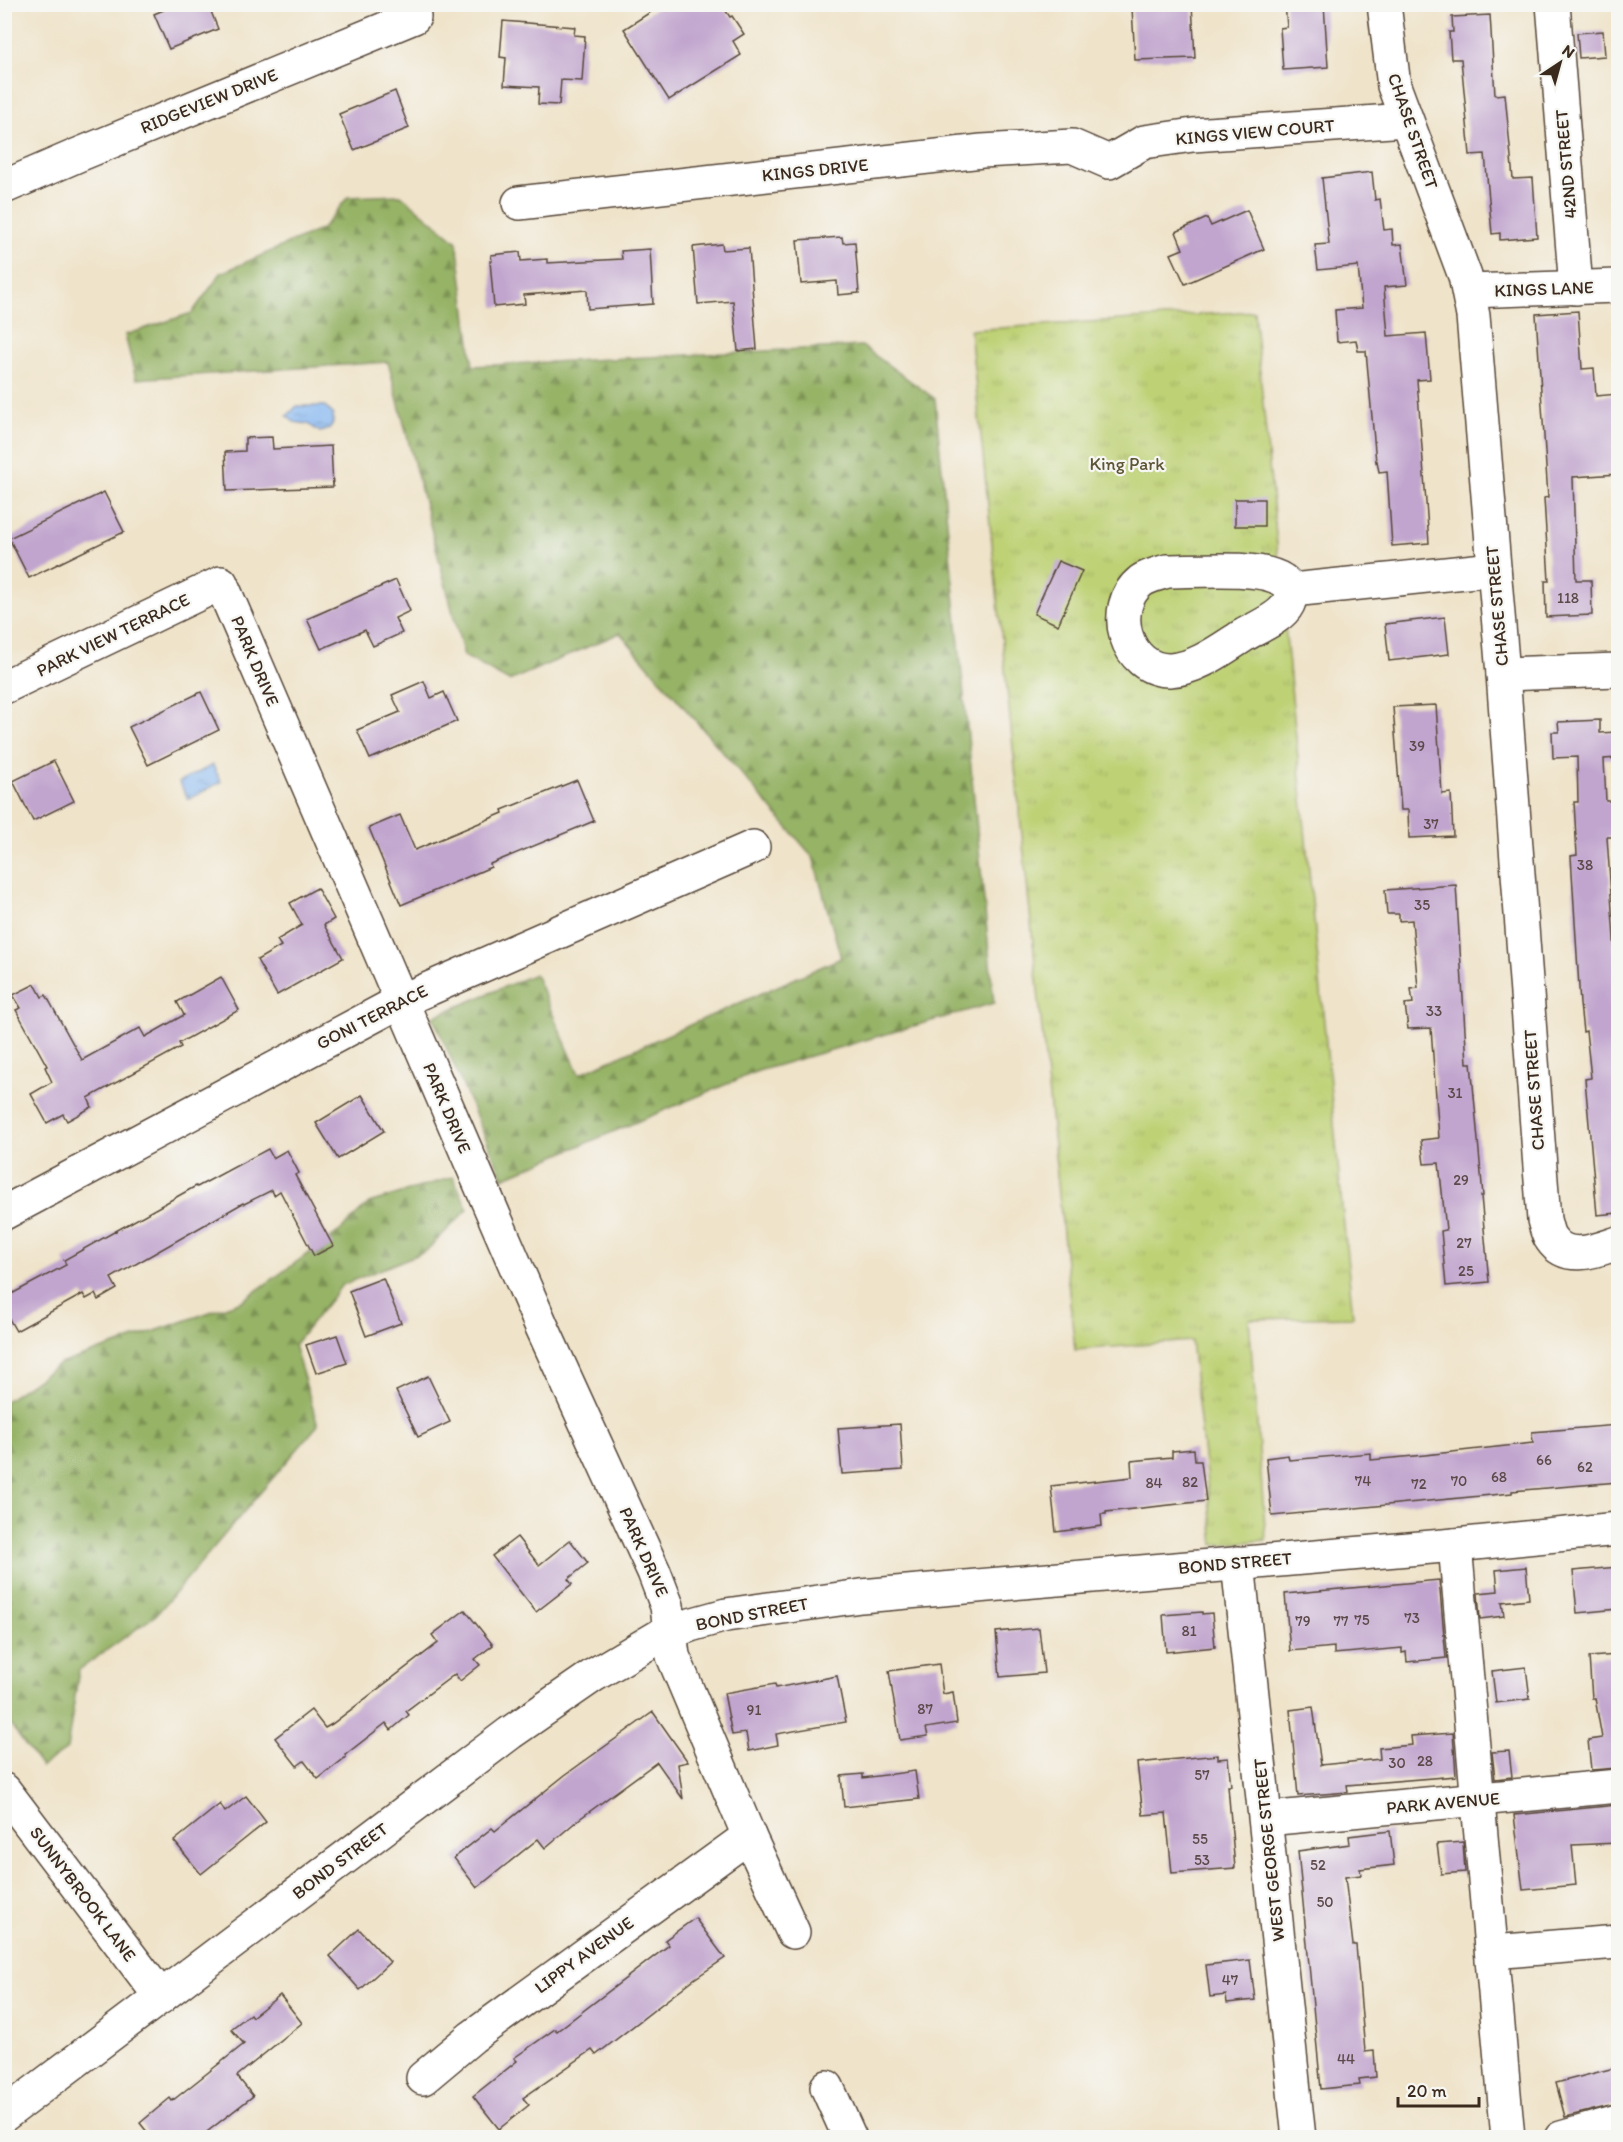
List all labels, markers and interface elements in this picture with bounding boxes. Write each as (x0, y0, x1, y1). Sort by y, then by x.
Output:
north arrow (1530, 33, 1590, 93)
text: N (1559, 40, 1578, 62)
street label: RIDGEVIEW DRIVE (137, 63, 281, 139)
street label: CHASE STREET (1383, 70, 1443, 192)
street label: 42ND STREET (1550, 109, 1582, 219)
street label: KINGS VIEW COURT (1175, 114, 1335, 150)
street label: KINGS DRIVE (761, 153, 869, 187)
street label: KINGS LANE (1494, 276, 1594, 302)
park label: King Park (1089, 453, 1165, 475)
street label: CHASE STREET (1481, 545, 1513, 667)
street label: PARK VIEW TERRACE (33, 588, 193, 682)
house number: 118 (1557, 589, 1579, 607)
street label: PARK DRIVE (226, 612, 284, 710)
house number: 39 (1409, 737, 1425, 755)
house number: 37 (1423, 815, 1439, 833)
house number: 38 (1577, 856, 1593, 874)
house number: 35 (1414, 896, 1430, 914)
street label: GONI TERRACE (313, 980, 431, 1054)
house number: 33 (1426, 1002, 1442, 1020)
street label: CHASE STREET (1519, 1029, 1549, 1151)
street label: PARK DRIVE (418, 1059, 476, 1157)
house number: 31 (1447, 1084, 1463, 1102)
house number: 29 (1453, 1171, 1469, 1189)
house number: 27 (1456, 1234, 1472, 1252)
house number: 25 (1458, 1262, 1474, 1280)
house number: 66 (1536, 1451, 1552, 1469)
house number: 62 (1577, 1458, 1593, 1476)
house number: 68 (1491, 1468, 1507, 1486)
house number: 74 (1355, 1472, 1371, 1490)
house number: 70 (1451, 1472, 1467, 1490)
house number: 82 (1182, 1473, 1198, 1491)
house number: 84 (1145, 1474, 1163, 1492)
house number: 72 (1411, 1475, 1427, 1493)
street label: PARK DRIVE (614, 1504, 674, 1600)
street label: BOND STREET (1177, 1547, 1293, 1579)
street label: BOND STREET (694, 1592, 810, 1636)
house number: 73 (1404, 1609, 1420, 1627)
house number: 75 (1354, 1611, 1370, 1629)
house number: 79 (1295, 1612, 1311, 1630)
house number: 77 (1334, 1612, 1349, 1630)
house number: 81 (1181, 1622, 1197, 1640)
house number: 87 (917, 1700, 933, 1718)
house number: 91 (747, 1701, 761, 1719)
house number: 28 (1417, 1752, 1433, 1770)
house number: 30 (1388, 1754, 1406, 1772)
street label: WEST GEORGE STREET (1248, 1757, 1290, 1943)
house number: 57 (1194, 1766, 1210, 1784)
street label: PARK AVENUE (1385, 1787, 1501, 1819)
street label: BOND STREET (288, 1818, 392, 1904)
street label: SUNNYBROOK LANE (25, 1822, 141, 1966)
house number: 55 (1192, 1830, 1208, 1848)
house number: 53 (1194, 1851, 1210, 1869)
house number: 52 (1310, 1856, 1326, 1874)
house number: 50 (1316, 1893, 1334, 1911)
street label: LIPPY AVENUE (530, 1912, 638, 1998)
house number: 47 (1222, 1971, 1239, 1989)
house number: 44 (1337, 2050, 1355, 2068)
scale bar (1398, 2070, 1479, 2108)
text: 20 m (1407, 2080, 1447, 2102)

